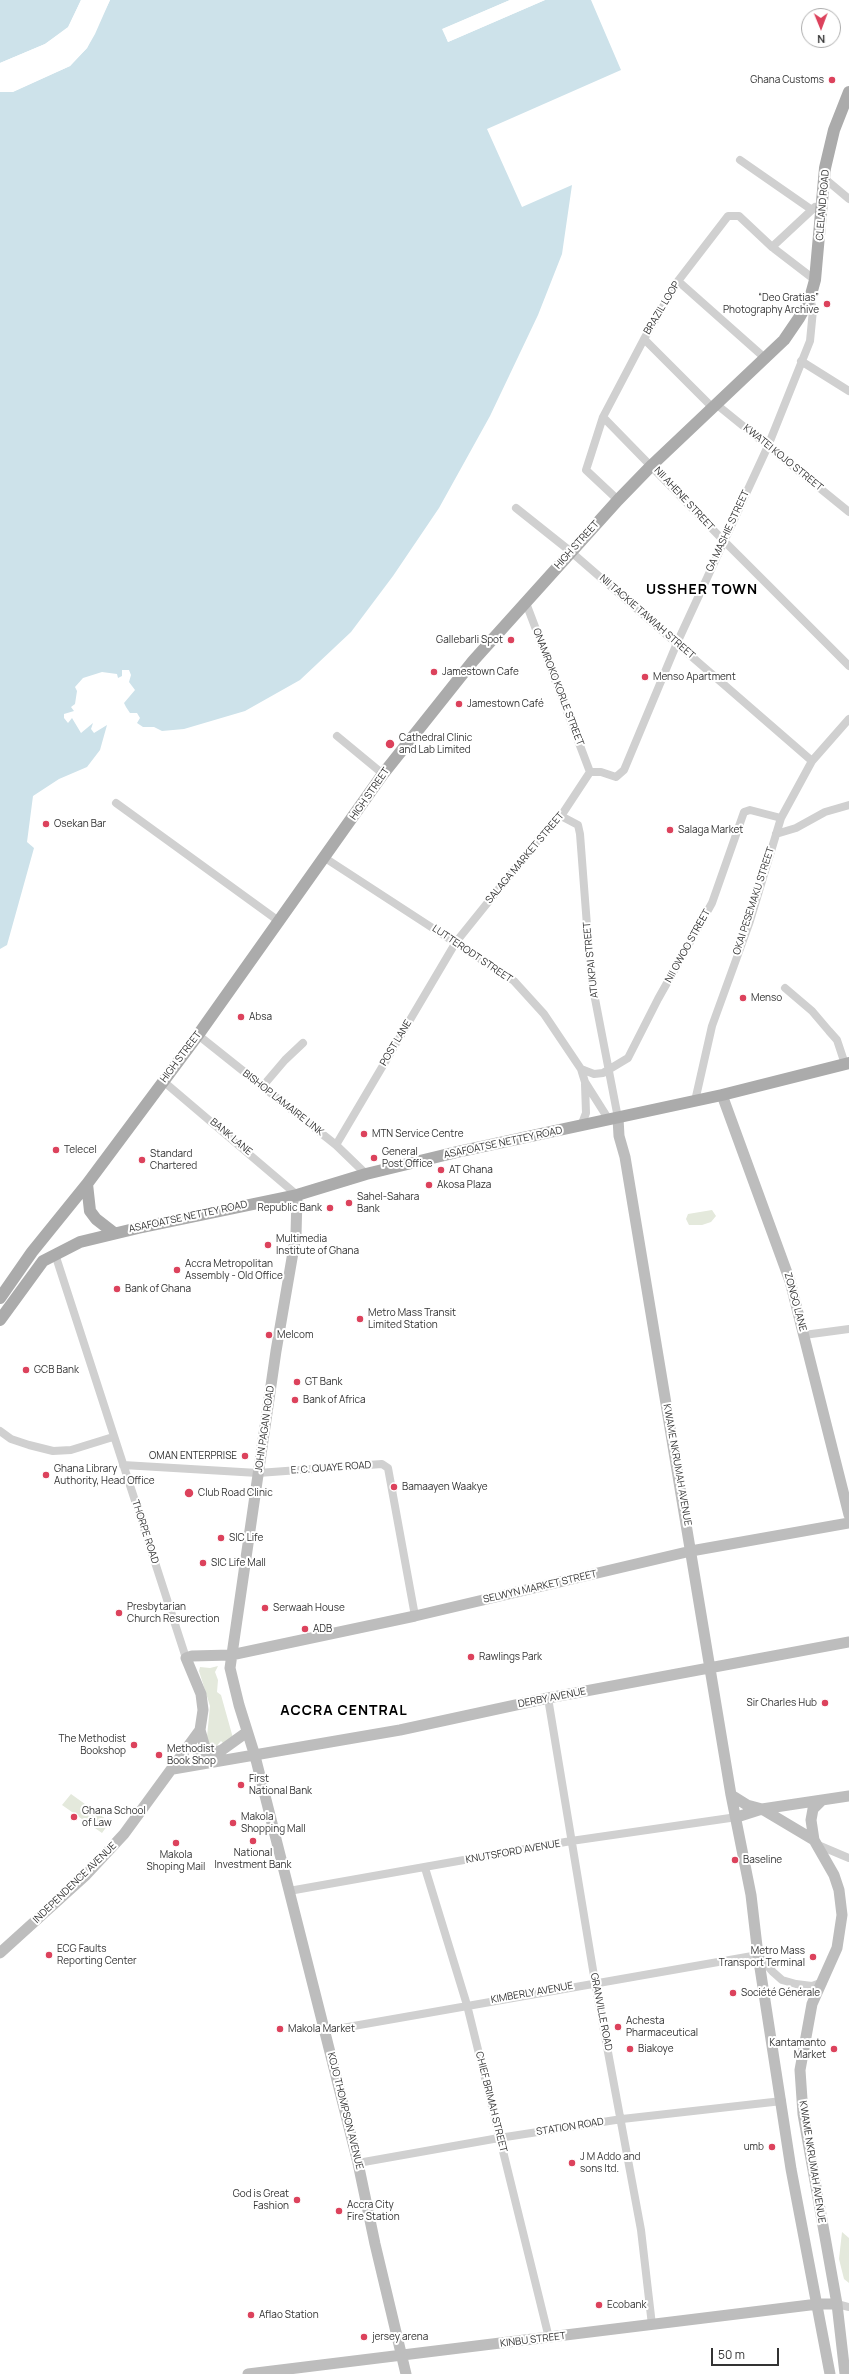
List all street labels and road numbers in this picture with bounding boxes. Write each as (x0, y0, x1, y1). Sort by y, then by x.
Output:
street label: CLELAND ROAD (814, 169, 832, 241)
street label: BRAZIL LOOP (641, 279, 683, 337)
street label: KWATEI KOJO STREET (741, 422, 825, 494)
street label: NII AHENE STREET (651, 465, 717, 533)
street label: GA MASHIE STREET (704, 488, 752, 574)
street label: HIGH STREET (552, 518, 602, 572)
street label: NII TACKIE TAWIAH STREET (597, 572, 697, 662)
street label: ONAMROKO KORLE STREET (530, 627, 586, 747)
street label: HIGH STREET (348, 766, 392, 822)
street label: SALAGA MARKET STREET (483, 810, 567, 906)
street label: OKAI PESEMAKU STREET (731, 846, 777, 956)
street label: NII OWOO STREET (663, 907, 713, 985)
street label: ATUKPAI STREET (581, 921, 601, 999)
street label: LUTTERODT STREET (430, 923, 514, 985)
street label: POST LANE (378, 1018, 414, 1068)
street label: HIGH STREET (158, 1029, 204, 1085)
street label: BISHOP LAMAIRE LINK (240, 1068, 326, 1138)
street label: BANK LANE (208, 1116, 254, 1158)
street label: ASAFOATSE NETTEY ROAD (443, 1125, 563, 1161)
street label: ASAFOATSE NETTEY ROAD (128, 1199, 248, 1235)
street label: ZONGO LANE (781, 1271, 809, 1333)
street label: JOHN PAGAN ROAD (253, 1385, 277, 1473)
street label: KWAME NKRUMAH AVENUE (660, 1403, 694, 1527)
street label: E. C. QUAYE ROAD (290, 1459, 372, 1477)
street label: THORPE ROAD (129, 1499, 161, 1565)
street label: SELWYN MARKET STREET (482, 1568, 598, 1606)
street label: DERBY AVENUE (517, 1686, 587, 1710)
street label: KNUTSFORD AVENUE (465, 1838, 561, 1866)
street label: INDEPENDENCE AVENUE (31, 1840, 119, 1926)
street label: GRANVILLE ROAD (588, 1972, 614, 2052)
street label: KIMBERLY AVENUE (490, 1980, 574, 2006)
street label: CHIEF BRIMAH STREET (473, 2050, 509, 2154)
street label: KOJO THOMPSON AVENUE (325, 2051, 365, 2171)
street label: KWAME NKRUMAH AVENUE (796, 2100, 828, 2224)
street label: STATION ROAD (535, 2116, 605, 2138)
street label: KINBU STREET (499, 2330, 567, 2350)

